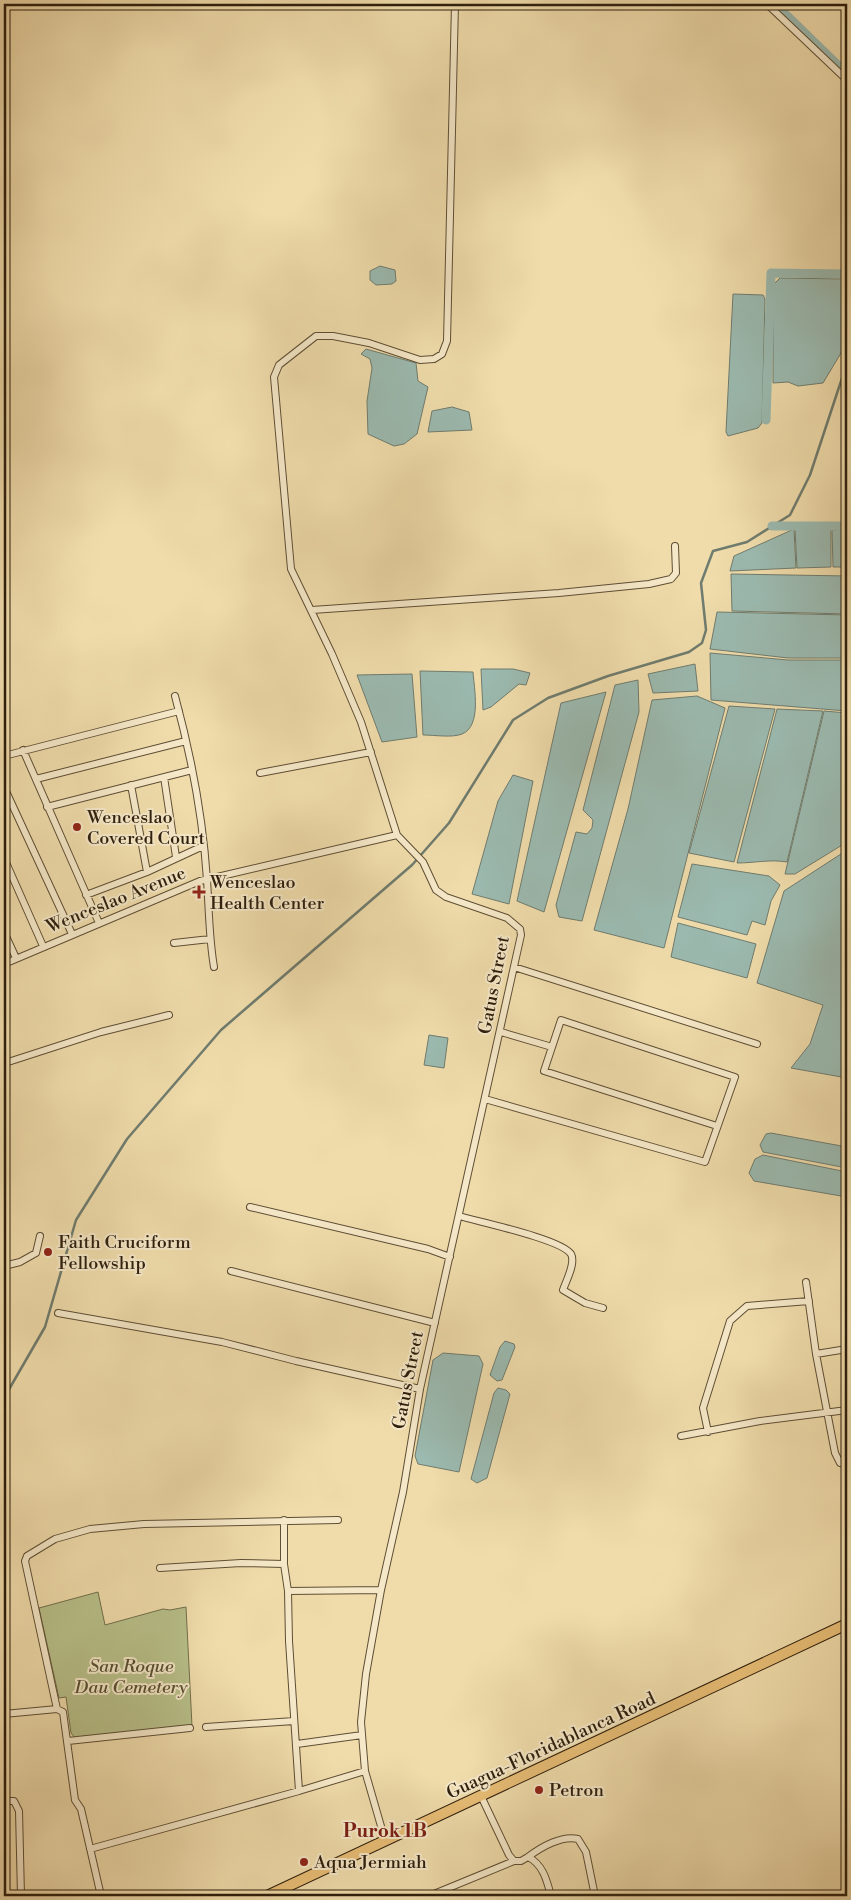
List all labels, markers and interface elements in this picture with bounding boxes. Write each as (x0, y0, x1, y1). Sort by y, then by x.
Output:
place label: Wenceslao Covered Court (86, 806, 206, 850)
marker: Wenceslao Covered Court (71, 821, 83, 833)
street label: Wenceslao Avenue (42, 861, 189, 939)
place label: Wenceslao Health Center (209, 871, 324, 915)
marker: Wenceslao Health Center (192, 885, 206, 899)
street label: Gatus Street (473, 933, 515, 1036)
place label: Faith Cruciform Fellowship (58, 1231, 191, 1275)
marker: Faith Cruciform Fellowship (42, 1246, 54, 1258)
street label: Gatus Street (387, 1328, 429, 1431)
park label: San Roque Dau Cemetery (73, 1655, 188, 1699)
street label: Guagua-Floridablanca Road (443, 1687, 660, 1805)
place label: Petron (549, 1779, 604, 1802)
marker: Petron (533, 1784, 545, 1796)
district label: Purok 1B (343, 1819, 427, 1843)
place label: Aqua Jermiah (313, 1851, 427, 1874)
marker: Aqua Jermiah (298, 1856, 310, 1868)

